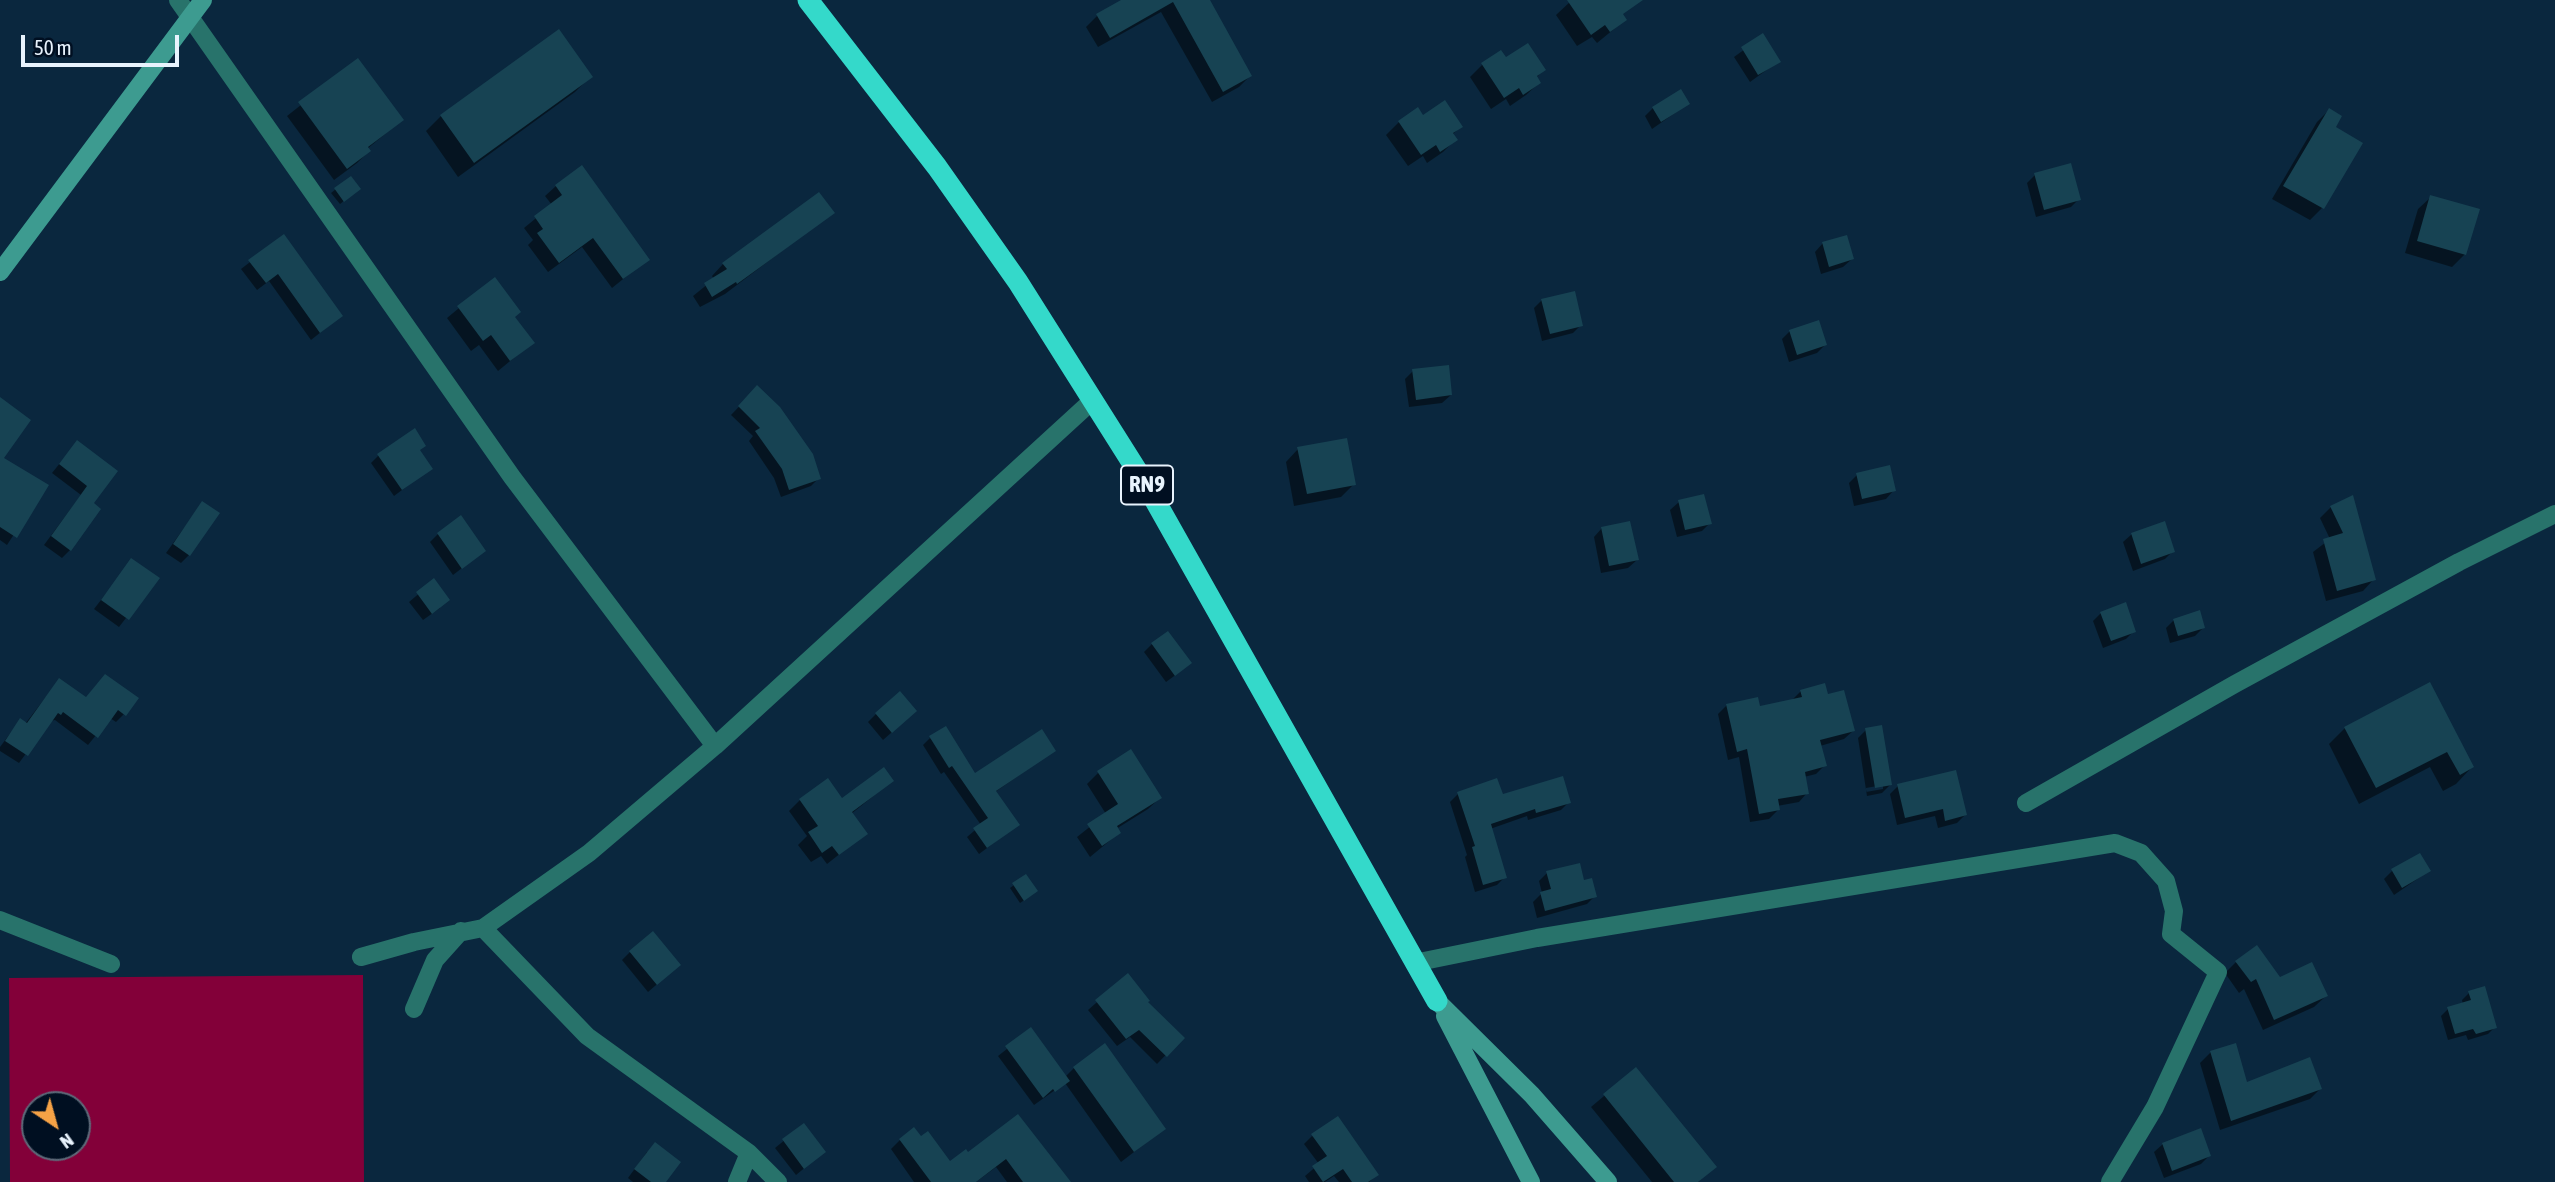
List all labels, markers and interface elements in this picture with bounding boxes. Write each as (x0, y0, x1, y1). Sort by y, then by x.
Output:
scale bar (24, 21, 182, 65)
text: 50 m (34, 35, 72, 59)
road number: RN9 (1121, 466, 1173, 505)
north arrow (21, 1091, 91, 1161)
text: N (56, 1129, 78, 1154)

